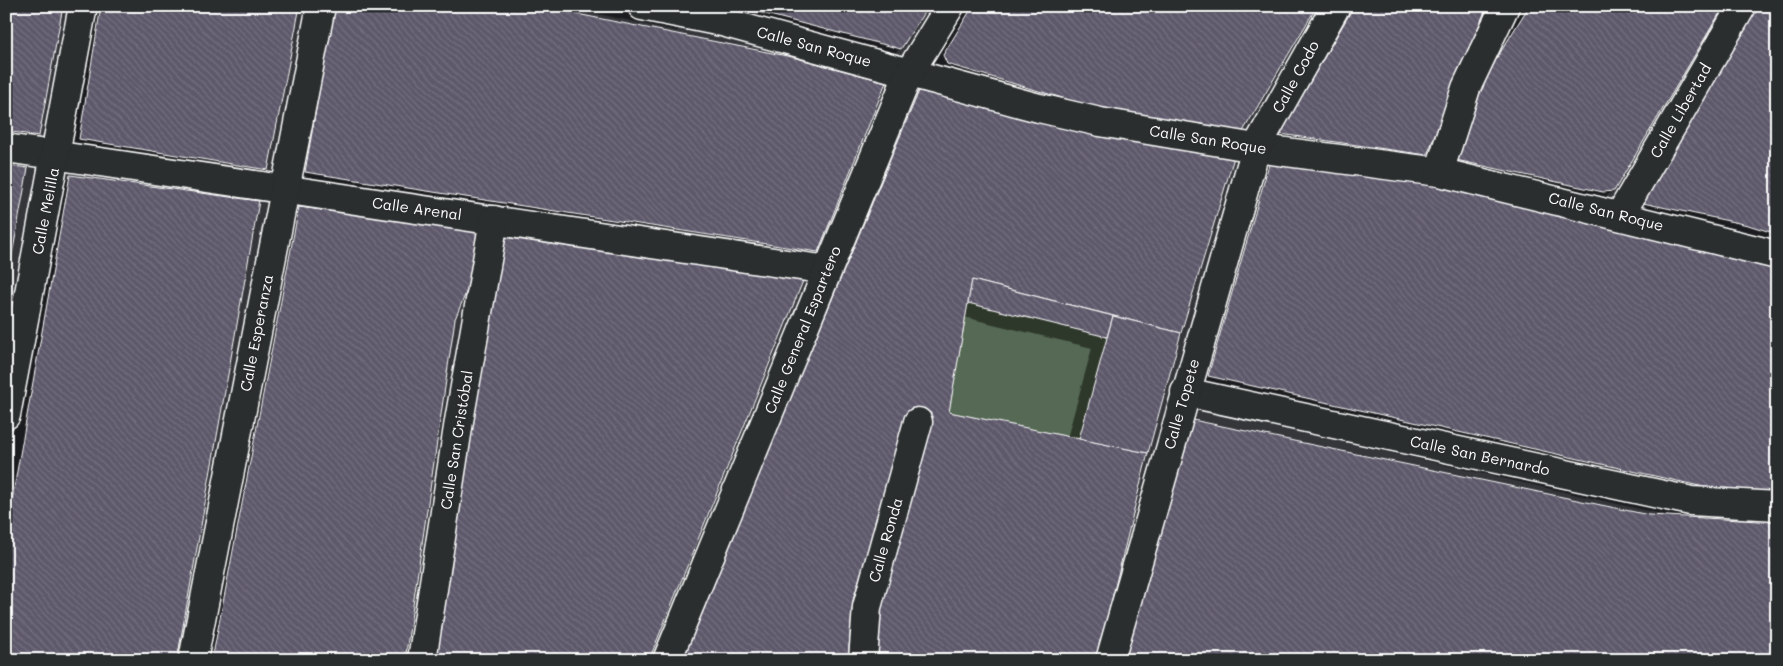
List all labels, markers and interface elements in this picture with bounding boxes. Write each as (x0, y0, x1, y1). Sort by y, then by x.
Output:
street label: Calle San Roque (755, 21, 874, 71)
street label: Calle Codo (1267, 37, 1323, 116)
street label: Calle Libertad (1645, 60, 1715, 161)
street label: Calle San Roque (1148, 120, 1268, 158)
street label: Calle Melilla (27, 166, 63, 256)
street label: Calle San Roque (1546, 187, 1666, 235)
street label: Calle Arenal (371, 192, 463, 224)
street label: Calle General Espartero (759, 243, 845, 417)
street label: Calle Esperanza (235, 273, 277, 393)
street label: Calle Topete (1159, 356, 1204, 451)
street label: Calle San Cristóbal (435, 369, 477, 511)
street label: Calle San Bernardo (1409, 430, 1552, 480)
street label: Calle Ronda (863, 495, 907, 584)

